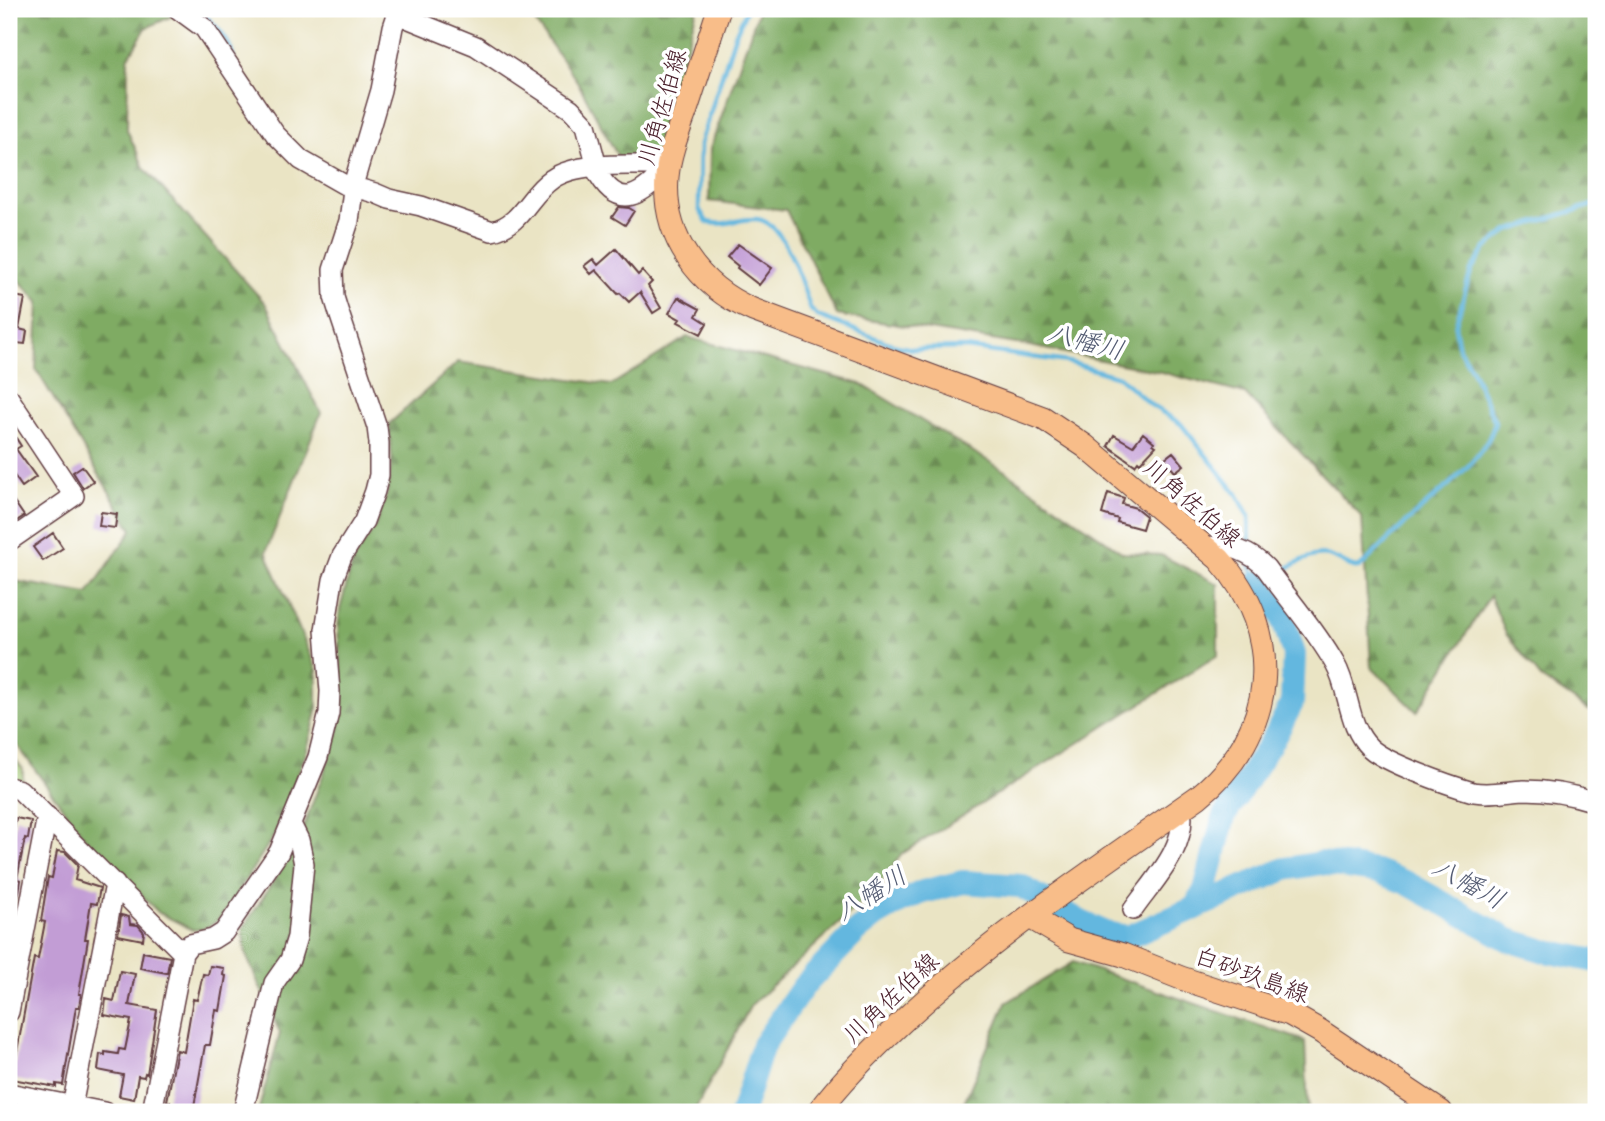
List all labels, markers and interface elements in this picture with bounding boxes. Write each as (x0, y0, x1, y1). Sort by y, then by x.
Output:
street label: 川角佐伯線 (629, 45, 692, 169)
water label: 八幡川 (1044, 314, 1128, 367)
street label: 川角佐伯線 (1138, 451, 1248, 553)
water label: 八幡川 (1427, 848, 1512, 916)
water label: 八幡川 (828, 857, 913, 927)
street label: 白砂玖島線 (1191, 939, 1314, 1009)
street label: 川角佐伯線 (836, 945, 944, 1049)

